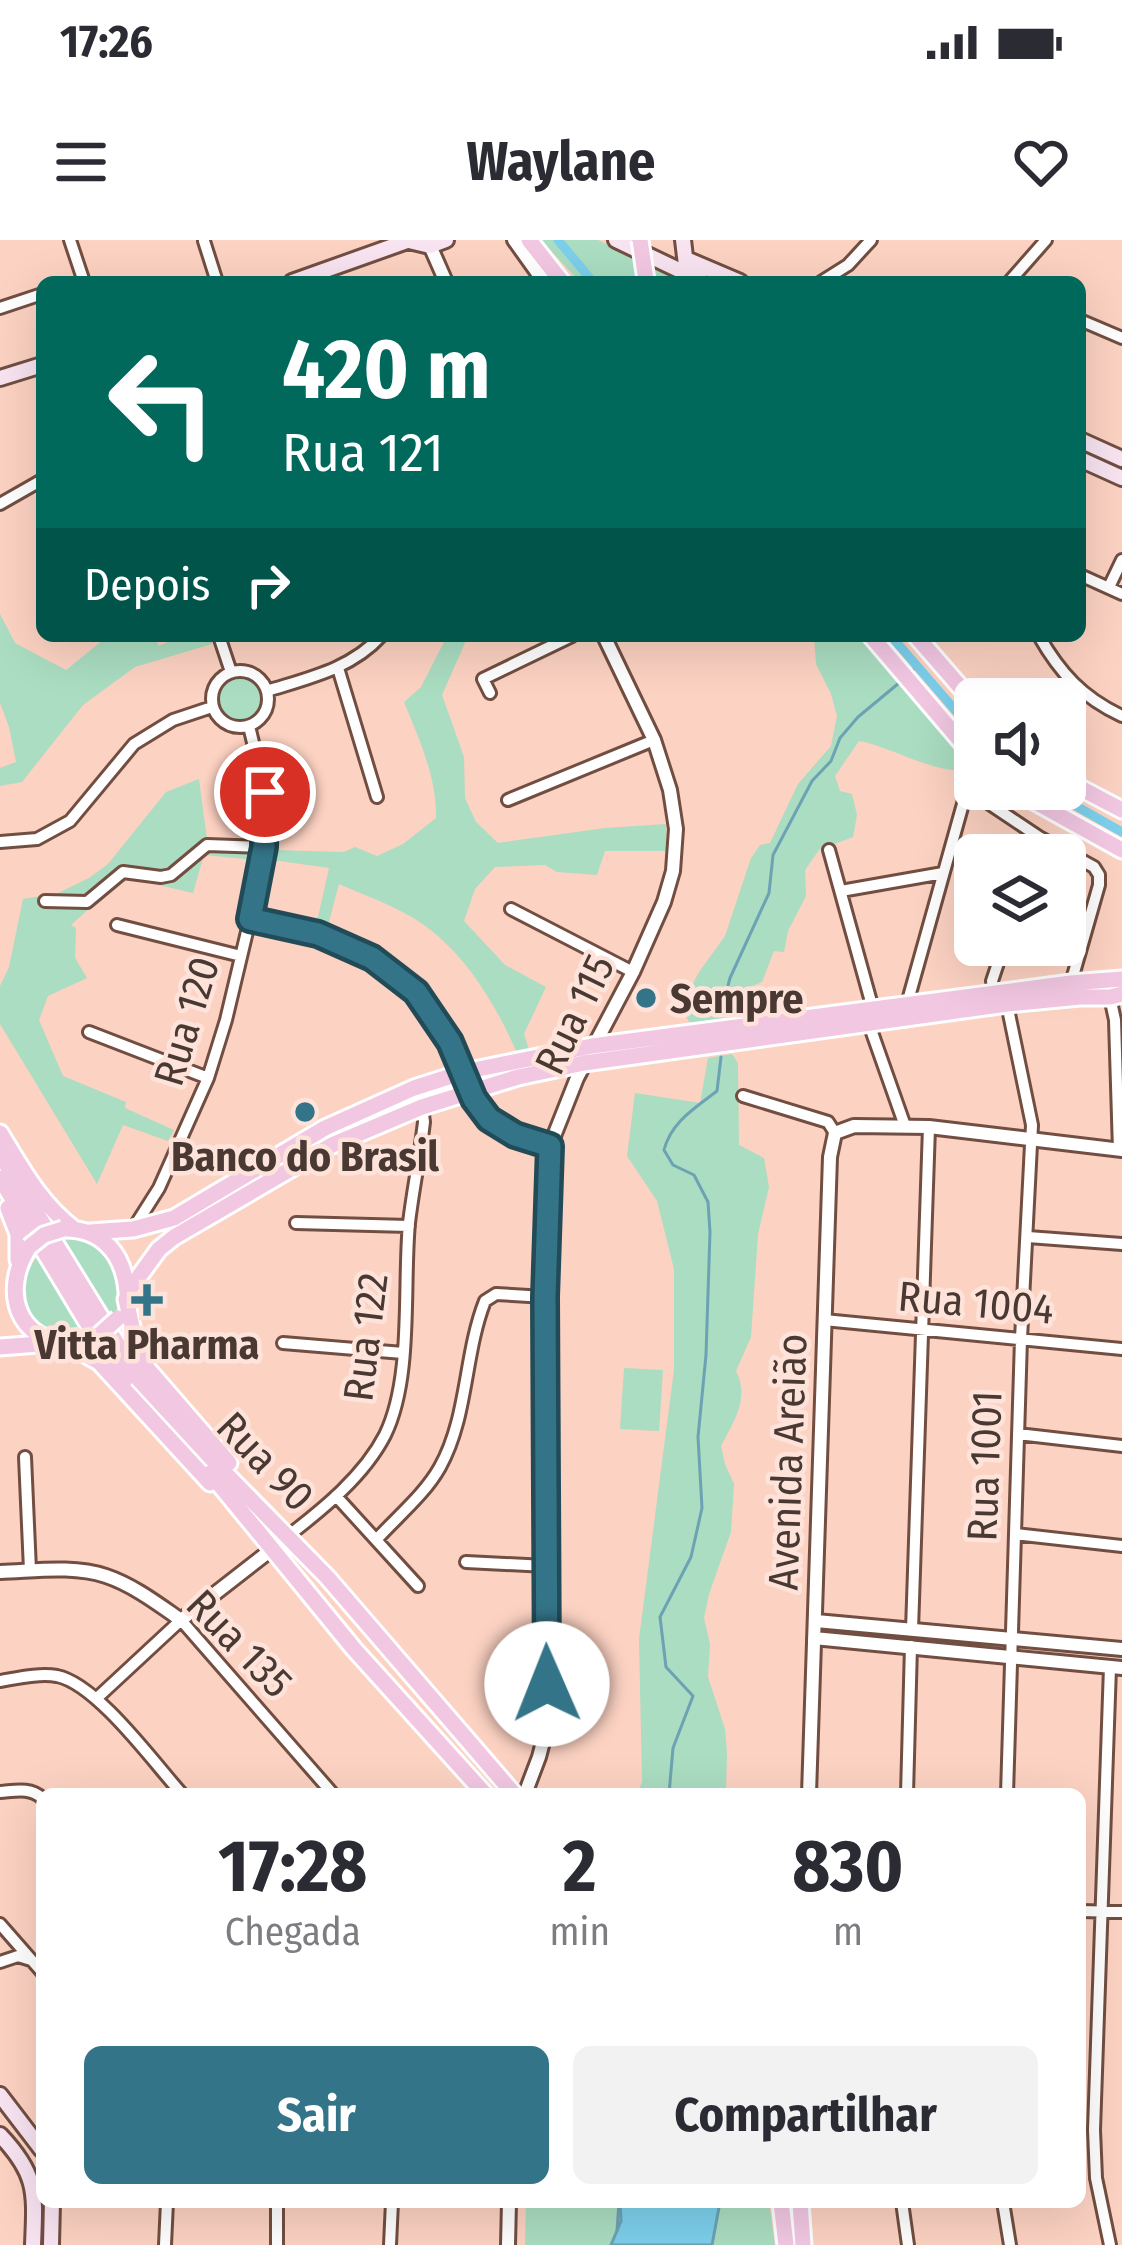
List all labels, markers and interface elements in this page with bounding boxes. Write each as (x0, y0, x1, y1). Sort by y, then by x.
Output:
text: 17:26 (60, 15, 153, 69)
icon: menu (48, 129, 114, 195)
icon: heart (1008, 129, 1074, 195)
text: Waylane (467, 130, 655, 194)
text: 420 m (282, 319, 491, 420)
icon: left (84, 324, 240, 480)
text: Rua 121 (282, 421, 444, 485)
icon: right (235, 552, 301, 618)
text: Depois (84, 558, 211, 612)
map controls (954, 678, 1086, 966)
button: sound (954, 678, 1086, 810)
pin (214, 741, 316, 843)
icon: arrive (232, 759, 298, 825)
button: layers (954, 834, 1086, 966)
street label: Rua 115 (525, 947, 625, 1082)
street label: Rua 120 (144, 951, 230, 1092)
place label: Sempre (670, 974, 803, 1024)
marker: Sempre (633, 985, 659, 1011)
marker: Banco do Brasil (292, 1099, 318, 1125)
place label: Banco do Brasil (171, 1132, 440, 1182)
street label: Rua 122 (333, 1270, 399, 1404)
street label: Rua 1004 (896, 1271, 1056, 1335)
marker: Vitta Pharma (134, 1287, 160, 1313)
place label: Vitta Pharma (34, 1320, 259, 1370)
street label: Avenida Areião (759, 1333, 817, 1591)
street label: Rua 1001 (957, 1390, 1013, 1542)
street label: Rua 90 (206, 1402, 324, 1521)
street label: Rua 135 (176, 1580, 302, 1708)
position arrow (484, 1621, 610, 1747)
text: 17:28 (218, 1824, 367, 1910)
text: 2 (563, 1824, 596, 1910)
text: 830 (792, 1824, 904, 1910)
text: Chegada (225, 1909, 361, 1955)
text: min (550, 1909, 610, 1955)
text: m (833, 1909, 863, 1955)
button: Sair (84, 2046, 549, 2184)
button: Compartilhar (573, 2046, 1038, 2184)

